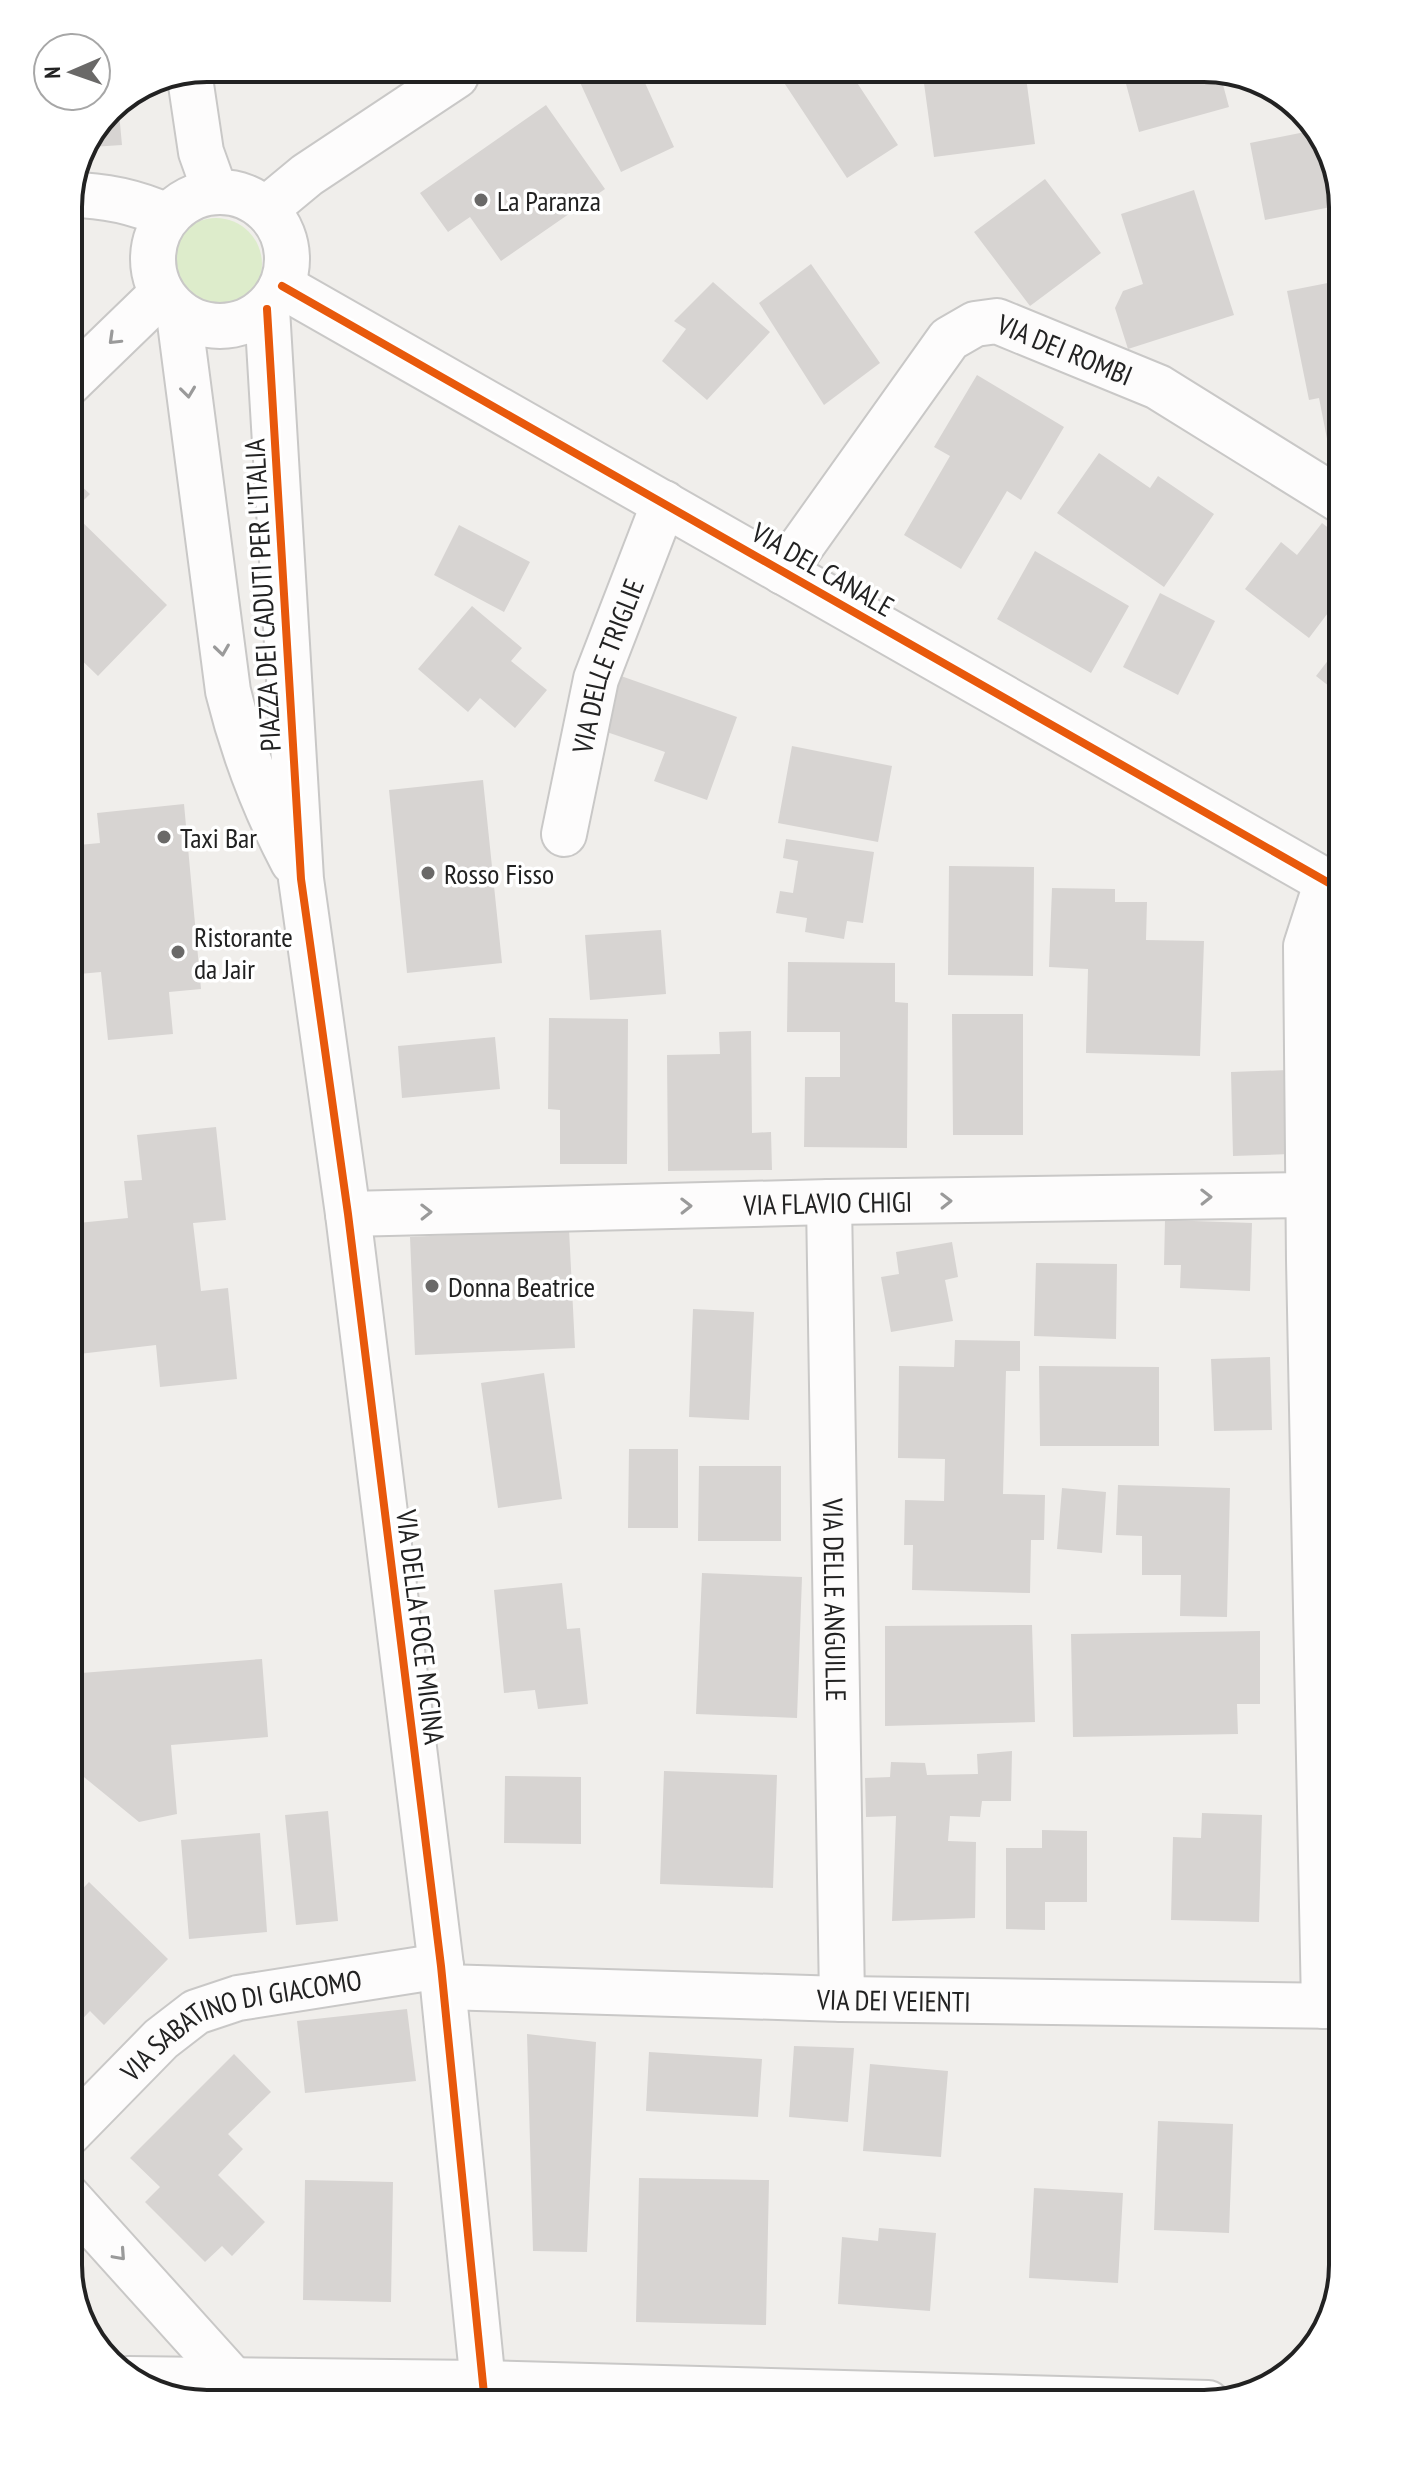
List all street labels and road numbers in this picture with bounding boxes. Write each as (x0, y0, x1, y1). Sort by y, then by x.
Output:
street label: VIA DEI ROMBI (991, 304, 1138, 393)
street label: PIAZZA DEI CADUTI PER L'ITALIA (235, 437, 289, 752)
street label: VIA DEL CANALE (744, 513, 901, 625)
street label: VIA DELLE TRIGLIE (563, 573, 652, 757)
street label: VIA FLAVIO CHIGI (742, 1182, 913, 1223)
street label: VIA DELLE ANGUILLE (815, 1497, 856, 1702)
street label: VIA DELLA FOCE MICINA (388, 1507, 454, 1747)
street label: VIA SABATINO DI GIACOMO (111, 1960, 364, 2089)
street label: VIA DEI VEIENTI (815, 1980, 971, 2019)

